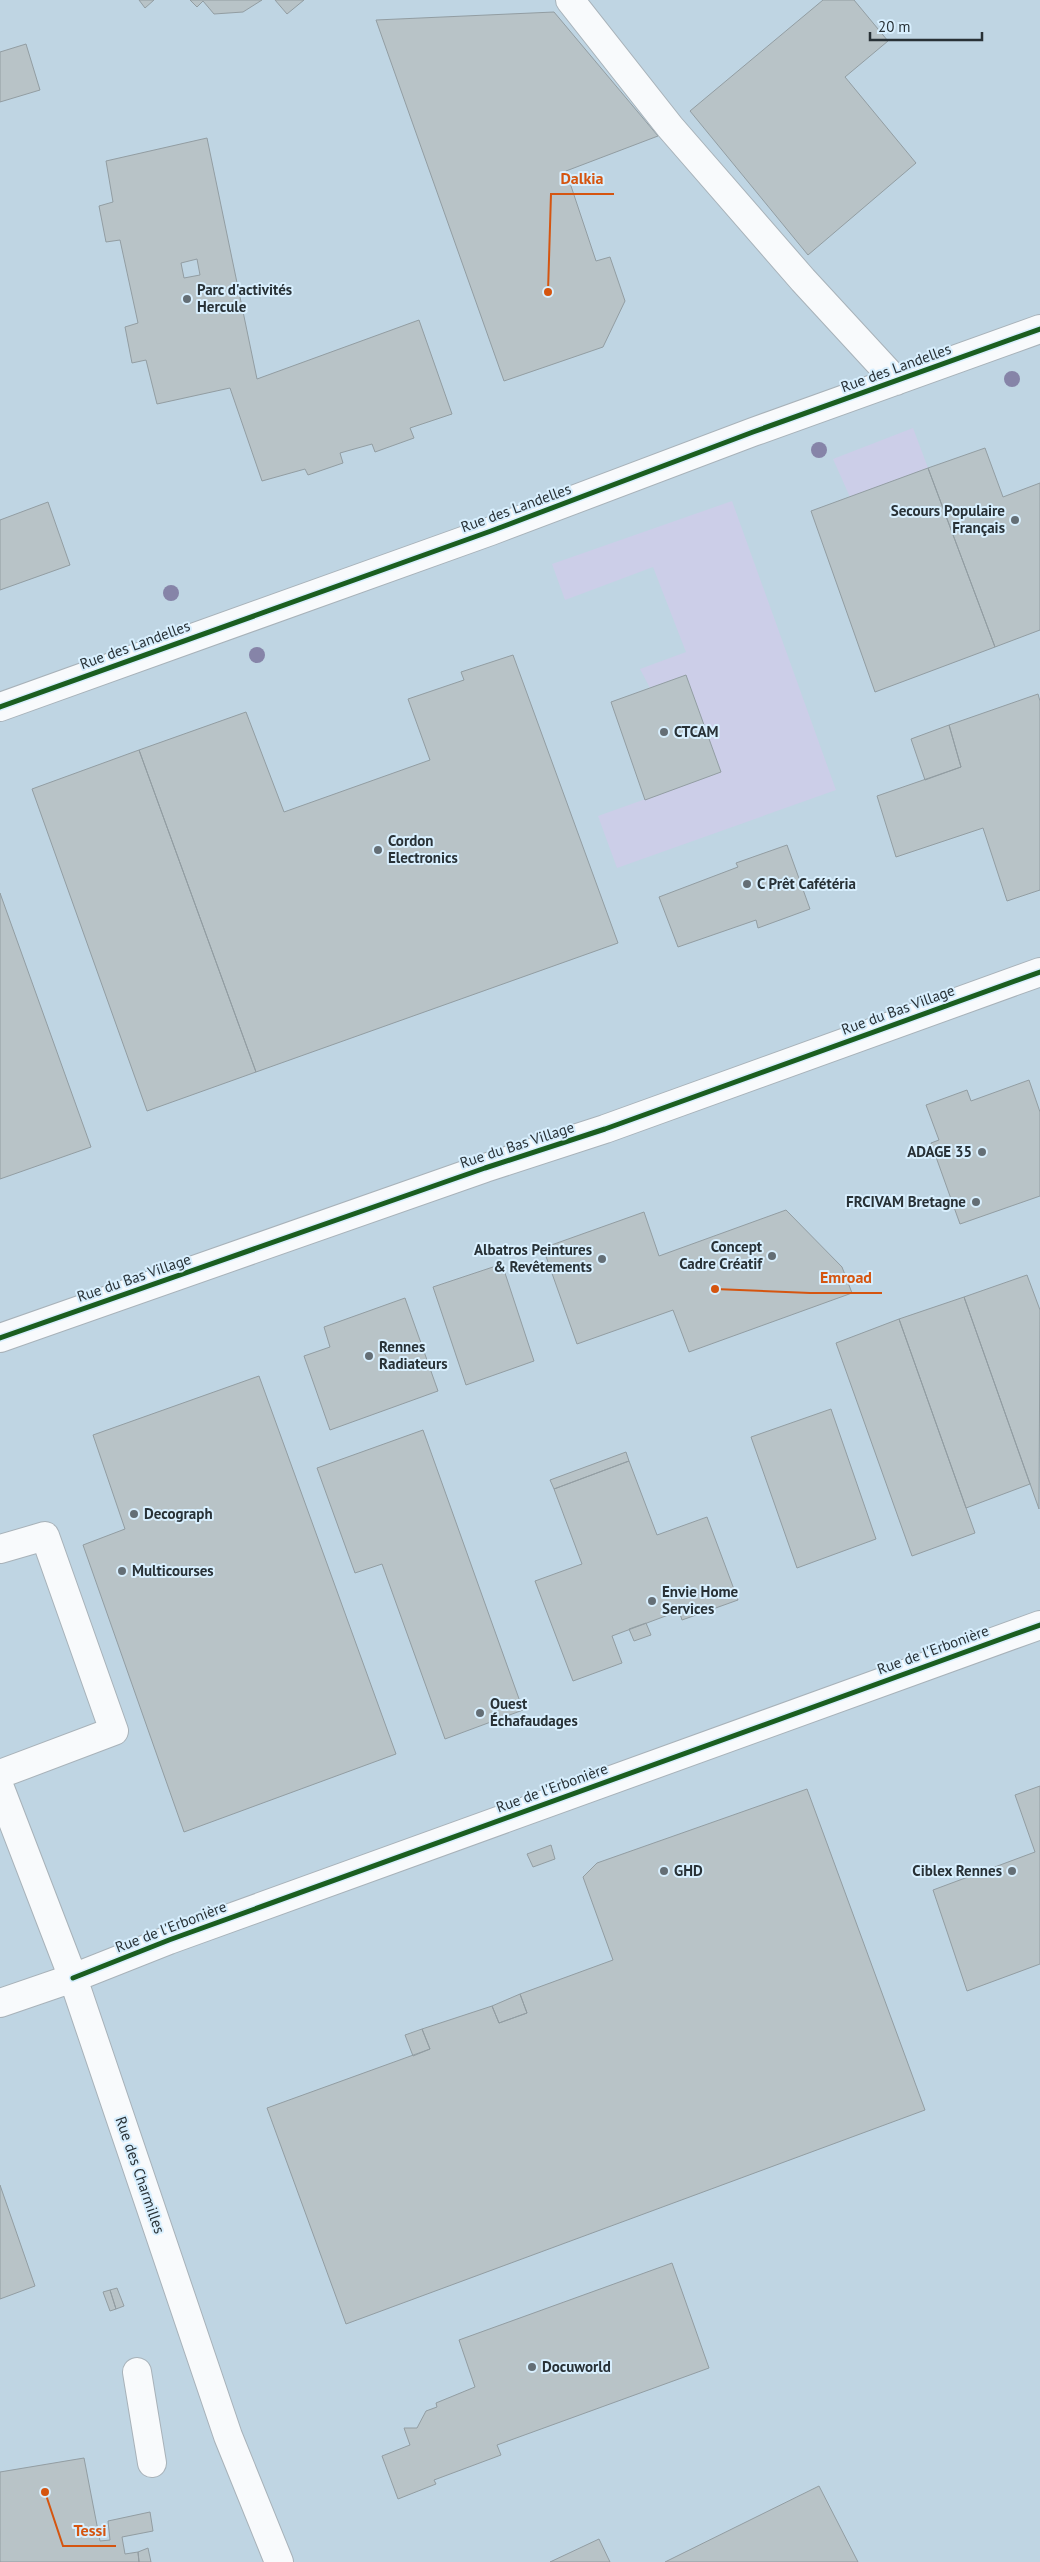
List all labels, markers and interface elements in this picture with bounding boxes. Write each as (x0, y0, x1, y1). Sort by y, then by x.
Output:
scale bar (870, 10, 982, 42)
text: 20 m (878, 17, 911, 36)
callout: Dalkia (551, 163, 614, 194)
text: Dalkia (560, 168, 604, 188)
place label: Parc d'activités Hercule (197, 280, 292, 316)
marker: Parc d'activités Hercule (181, 293, 193, 305)
street label: Rue des Landelles (838, 339, 954, 396)
street label: Rue des Landelles (458, 479, 574, 536)
place label: Secours Populaire Français (891, 501, 1005, 537)
marker: Secours Populaire Français (1009, 514, 1021, 526)
street label: Rue des Landelles (77, 616, 193, 673)
place label: CTCAM (674, 722, 718, 741)
marker: CTCAM (658, 726, 670, 738)
place label: Cordon Electronics (388, 831, 458, 867)
marker: Cordon Electronics (372, 844, 384, 856)
place label: C Prêt Cafétéria (757, 874, 856, 893)
marker: C Prêt Cafétéria (741, 878, 753, 890)
street label: Rue du Bas Village (839, 980, 957, 1039)
street label: Rue du Bas Village (457, 1117, 576, 1172)
place label: ADAGE 35 (907, 1142, 972, 1161)
marker: ADAGE 35 (976, 1146, 988, 1158)
place label: FRCIVAM Bretagne (846, 1192, 966, 1211)
marker: FRCIVAM Bretagne (970, 1196, 982, 1208)
place label: Concept Cadre Créatif (679, 1237, 763, 1273)
place label: Albatros Peintures & Revêtements (474, 1240, 592, 1276)
street label: Rue du Bas Village (74, 1249, 193, 1306)
marker: Concept Cadre Créatif (766, 1250, 778, 1262)
marker: Albatros Peintures & Revêtements (596, 1253, 608, 1265)
callout: Emroad (810, 1262, 882, 1293)
text: Emroad (820, 1267, 872, 1287)
place label: Rennes Radiateurs (379, 1337, 447, 1373)
marker: Rennes Radiateurs (363, 1350, 375, 1362)
place label: Decograph (144, 1504, 213, 1523)
marker: Decograph (128, 1508, 140, 1520)
place label: Multicourses (132, 1561, 214, 1580)
marker: Multicourses (116, 1565, 128, 1577)
place label: Envie Home Services (662, 1582, 739, 1618)
marker: Envie Home Services (646, 1595, 658, 1607)
street label: Rue de l'Erbonière (874, 1620, 991, 1679)
place label: Ouest Échafaudages (490, 1694, 578, 1730)
marker: Ouest Échafaudages (474, 1707, 486, 1719)
street label: Rue de l'Erbonière (493, 1758, 610, 1817)
place label: GHD (674, 1861, 703, 1880)
place label: Ciblex Rennes (912, 1861, 1002, 1880)
marker: GHD (658, 1865, 670, 1877)
marker: Ciblex Rennes (1006, 1865, 1018, 1877)
street label: Rue de l'Erbonière (112, 1897, 229, 1956)
street label: Rue des Charmilles (112, 2114, 169, 2236)
place label: Docuworld (542, 2357, 611, 2376)
marker: Docuworld (526, 2361, 538, 2373)
callout: Tessi (63, 2515, 116, 2546)
text: Tessi (74, 2520, 106, 2540)

